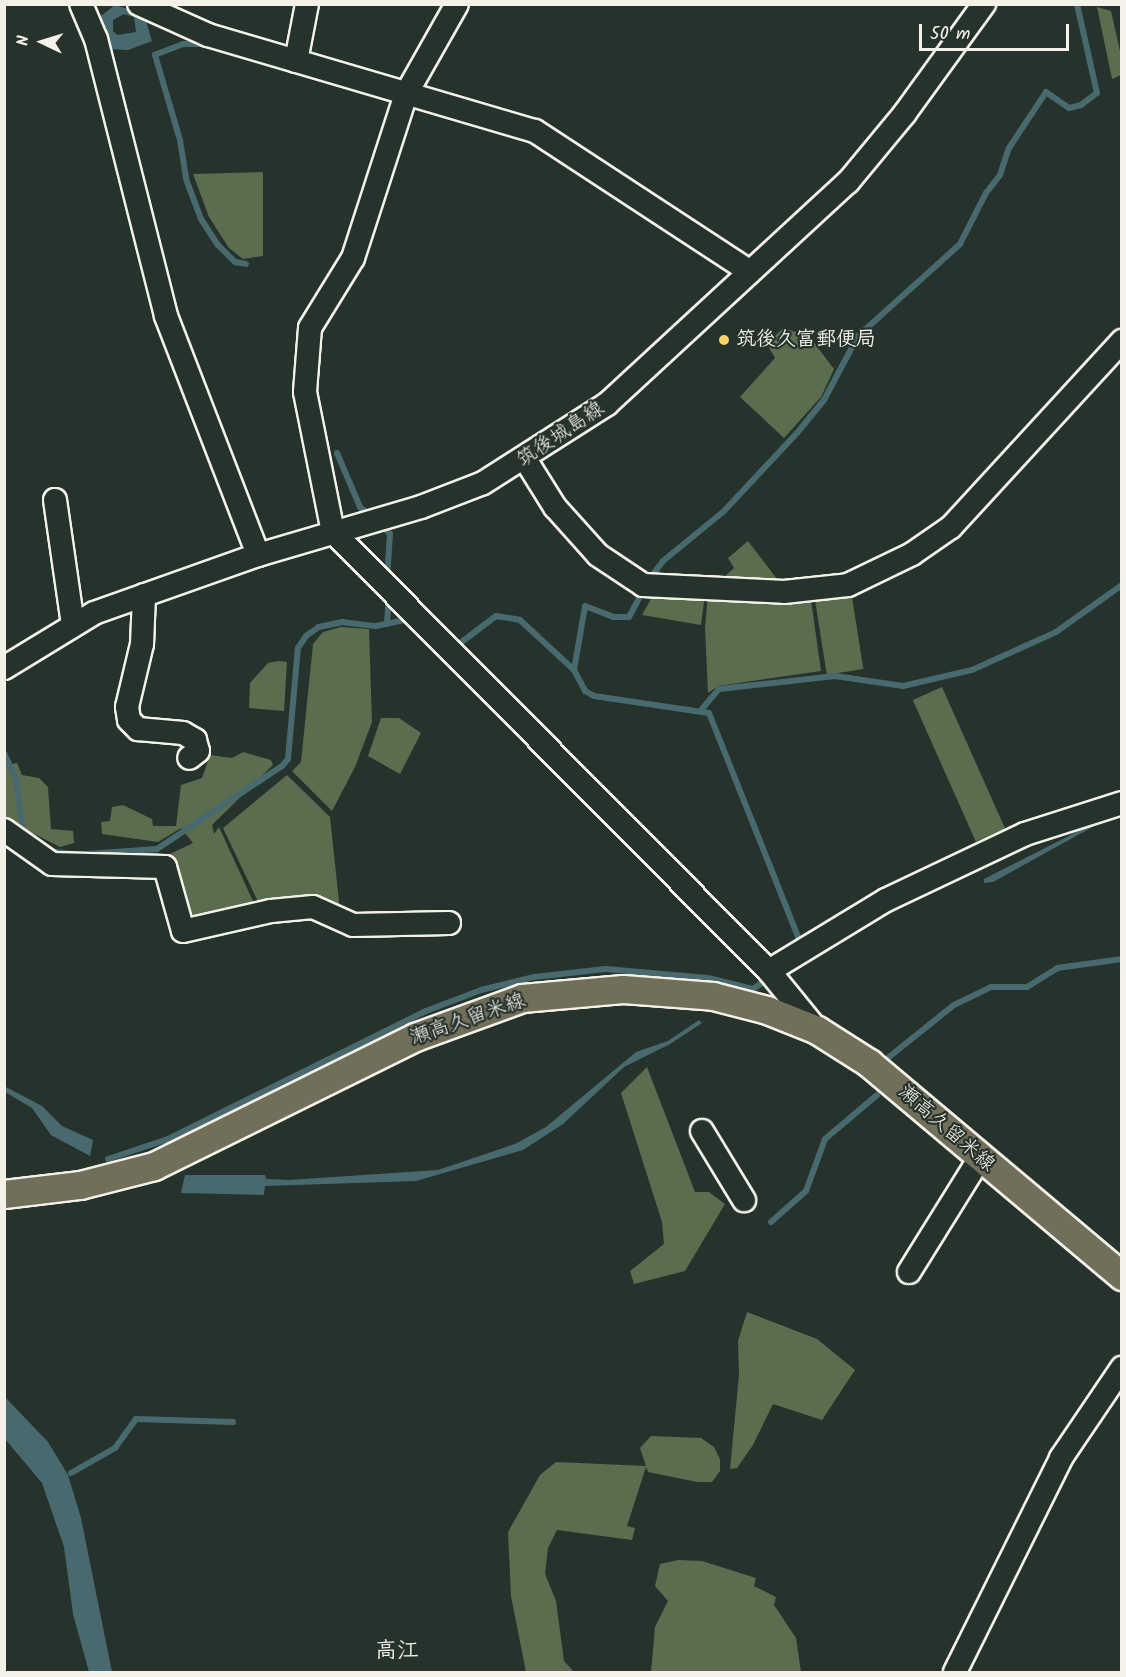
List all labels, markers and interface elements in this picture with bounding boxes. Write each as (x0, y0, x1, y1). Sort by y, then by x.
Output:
north arrow (12, 12, 72, 72)
scale bar (922, 12, 1072, 50)
text: 50 m (930, 20, 970, 49)
text: N (11, 35, 36, 47)
place label: 筑後久富郵便局 (736, 328, 876, 352)
marker: 筑後久富郵便局 (717, 333, 731, 347)
street label: 筑後城島線 (513, 397, 609, 473)
street label: 瀬高久留米線 (407, 989, 529, 1051)
street label: 瀬高久留米線 (893, 1081, 999, 1177)
district label: 高江 (375, 1639, 419, 1665)

